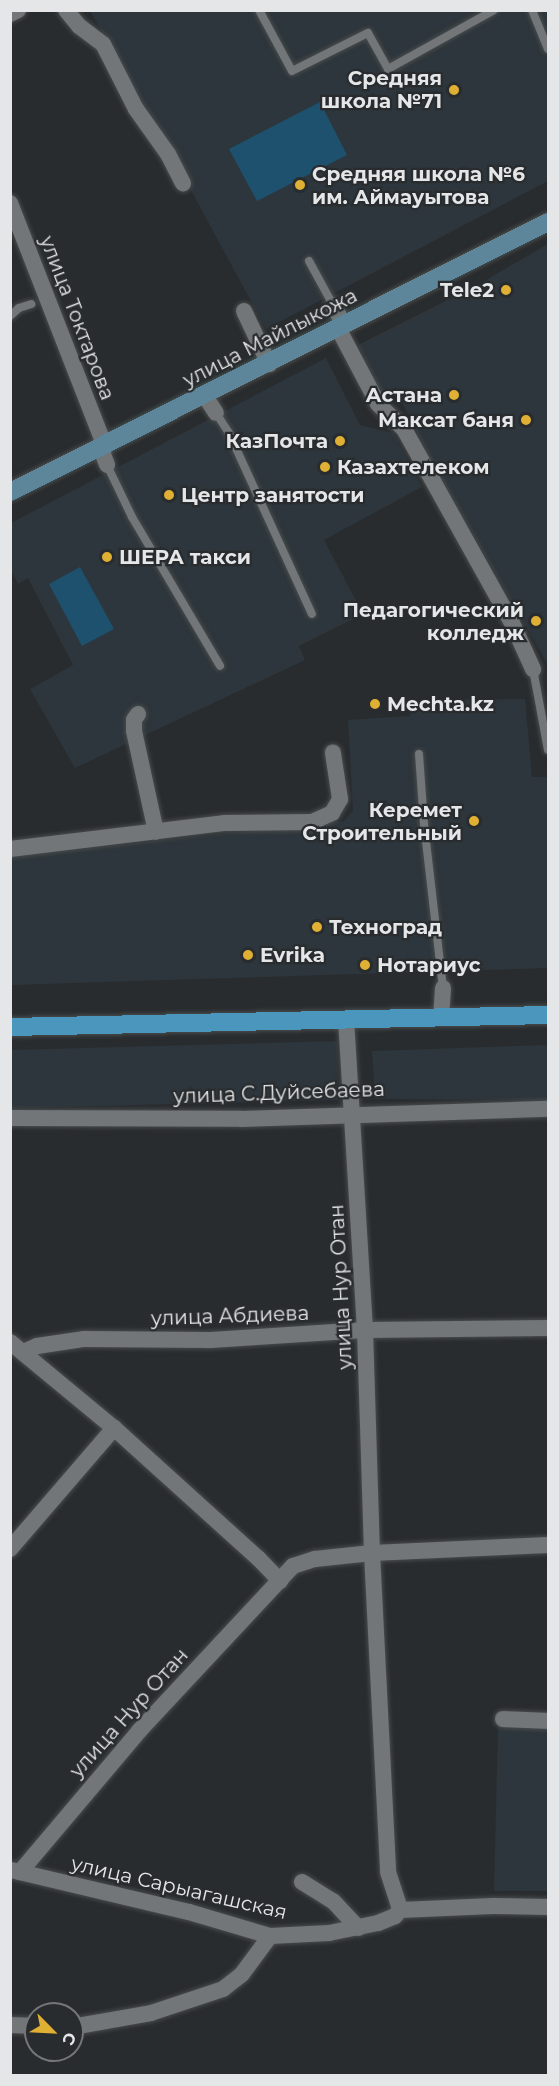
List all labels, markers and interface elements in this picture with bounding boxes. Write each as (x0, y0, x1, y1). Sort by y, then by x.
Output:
place label: Средняя школа №71 (321, 66, 442, 113)
marker: Средняя школа №71 (447, 83, 461, 97)
place label: Средняя школа №6 им. Аймауытова (312, 162, 525, 209)
marker: Средняя школа №6 им. Аймауытова (293, 178, 307, 192)
street label: улица Токтарова (35, 233, 119, 403)
place label: Tele2 (440, 278, 494, 302)
marker: Tele2 (499, 283, 513, 297)
street label: улица Майлыкожа (179, 284, 361, 392)
place label: Астана (366, 383, 442, 407)
marker: Астана (447, 388, 461, 402)
place label: Максат баня (378, 408, 514, 432)
marker: Максат баня (519, 413, 533, 427)
place label: КазПочта (226, 429, 328, 453)
marker: КазПочта (333, 434, 347, 448)
place label: Казахтелеком (337, 455, 490, 479)
marker: Казахтелеком (318, 460, 332, 474)
place label: Центр занятости (181, 483, 364, 507)
marker: Центр занятости (162, 488, 176, 502)
place label: ШЕРА такси (119, 545, 251, 569)
marker: ШЕРА такси (100, 550, 114, 564)
place label: Педагогический колледж (343, 598, 524, 645)
marker: Педагогический колледж (529, 614, 543, 628)
place label: Mechta.kz (387, 692, 494, 716)
marker: Mechta.kz (368, 697, 382, 711)
place label: Керемет Строительный (302, 798, 462, 845)
marker: Керемет Строительный (467, 814, 481, 828)
place label: Техноград (329, 915, 442, 939)
marker: Техноград (310, 920, 324, 934)
place label: Evrika (260, 943, 325, 967)
marker: Evrika (241, 948, 255, 962)
place label: Нотариус (377, 953, 481, 977)
marker: Нотариус (358, 958, 372, 972)
street label: улица С.Дуйсебаева (173, 1077, 385, 1109)
street label: улица Нур Отан (325, 1204, 357, 1370)
street label: улица Абдиева (150, 1301, 310, 1331)
street label: улица Нур Отан (65, 1643, 193, 1783)
street label: улица Сарыагашская (69, 1851, 289, 1925)
north arrow (24, 2002, 84, 2062)
text: С (58, 2030, 80, 2048)

